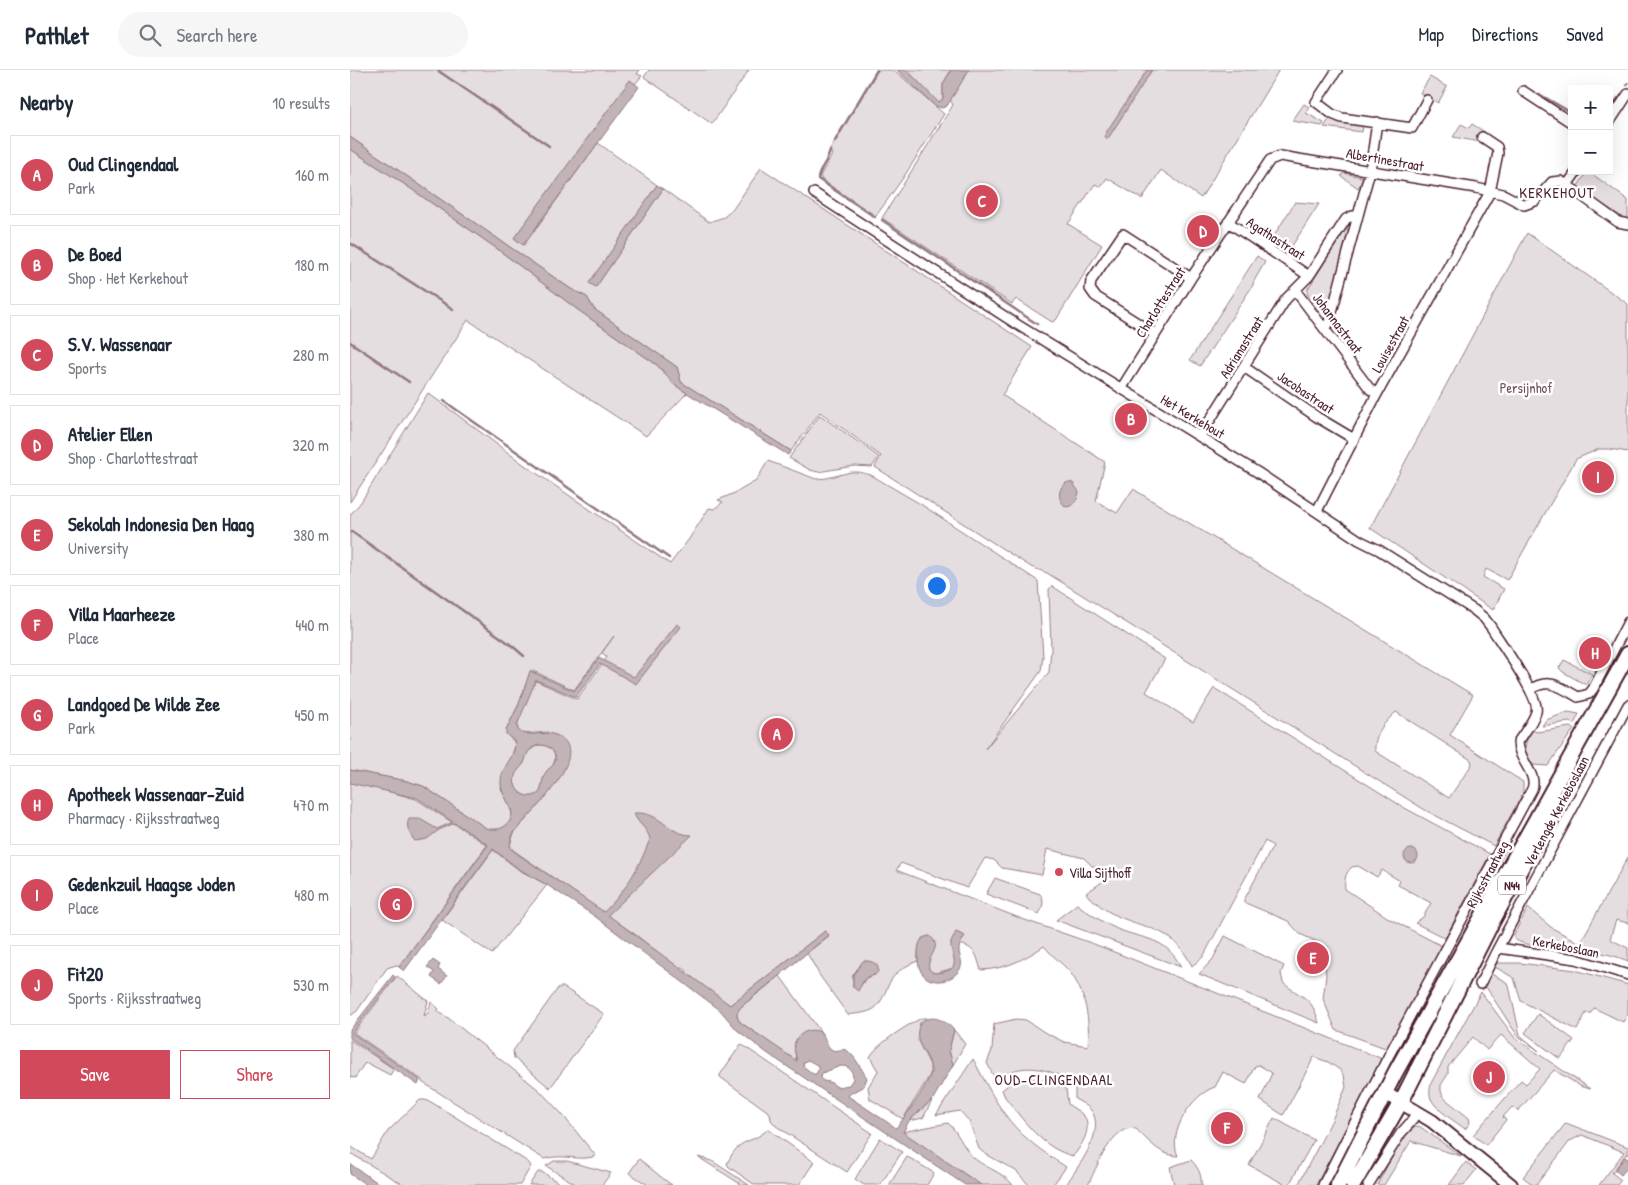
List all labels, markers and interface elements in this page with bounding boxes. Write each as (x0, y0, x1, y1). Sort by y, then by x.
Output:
search box (118, 12, 468, 57)
text: Pathlet (25, 19, 88, 51)
icon: search (136, 21, 164, 49)
text: Search here (176, 22, 258, 48)
text: Map (1419, 22, 1444, 47)
text: Directions (1472, 22, 1538, 47)
text: Saved (1566, 22, 1603, 47)
map controls (1568, 85, 1613, 175)
button: + (1568, 85, 1613, 130)
text: Nearby (20, 88, 73, 117)
text: 10 results (272, 92, 330, 114)
button: − (1568, 130, 1613, 175)
street label: Albertinestraat (1345, 143, 1425, 175)
text: Oud Clingendaal (68, 151, 178, 177)
text: A (33, 164, 41, 186)
text: 160 m (295, 164, 329, 186)
text: Park (68, 177, 95, 199)
pin: C (966, 182, 998, 220)
district label: KERKEHOUT (1519, 182, 1595, 203)
pin: D (1187, 212, 1219, 250)
street label: Agathastraat (1243, 212, 1309, 265)
text: De Boed (68, 241, 121, 267)
text: B (33, 254, 41, 276)
text: 180 m (295, 254, 329, 276)
street label: Charlottestraat (1131, 263, 1189, 341)
text: Shop · Het Kerkehout (68, 267, 188, 289)
street label: Johannastraat (1309, 289, 1367, 357)
street label: Adrianastraat (1215, 312, 1268, 382)
street label: Louisestraat (1367, 312, 1413, 376)
text: S.V. Wassenaar (68, 331, 172, 357)
text: C (33, 344, 41, 366)
text: 280 m (293, 344, 329, 366)
text: Sports (68, 357, 106, 379)
street label: Jacobastraat (1274, 366, 1338, 418)
park label: Persijnhof (1500, 378, 1552, 398)
street label: Het Kerkehout (1157, 389, 1229, 443)
pin: B (1115, 400, 1147, 438)
text: Atelier Ellen (68, 421, 153, 447)
text: D (33, 434, 41, 456)
text: 320 m (293, 434, 329, 456)
text: Shop · Charlottestraat (68, 447, 198, 469)
pin: I (1582, 458, 1614, 496)
text: Sekolah Indonesia Den Haag (68, 511, 254, 537)
text: E (33, 524, 41, 546)
text: 380 m (293, 524, 329, 546)
text: University (68, 537, 129, 559)
your location (924, 573, 950, 599)
text: Villa Maarheeze (68, 601, 175, 627)
text: F (34, 614, 40, 636)
text: 440 m (295, 614, 329, 636)
text: Place (68, 627, 99, 649)
pin: H (1579, 634, 1611, 672)
text: Landgoed De Wilde Zee (68, 691, 220, 717)
text: G (33, 704, 41, 726)
text: 450 m (295, 704, 329, 726)
pin: A (761, 715, 793, 753)
text: Park (68, 717, 95, 739)
street label: Verlengde Kerkeboslaan (1519, 752, 1594, 870)
text: Apotheek Wassenaar-Zuid (68, 781, 244, 807)
text: H (33, 794, 41, 816)
text: 470 m (293, 794, 329, 816)
text: Pharmacy · Rijksstraatweg (68, 807, 220, 829)
street label: Rijksstraatweg (1461, 837, 1514, 911)
place label: Villa Sijthoff (1069, 863, 1132, 883)
marker: Villa Sijthoff (1053, 866, 1065, 878)
text: Gedenkzuil Haagse Joden (68, 871, 235, 897)
road number: N44 (1498, 876, 1526, 894)
text: I (35, 884, 39, 906)
text: 480 m (294, 884, 329, 906)
pin: G (380, 885, 412, 923)
text: Place (68, 897, 99, 919)
street label: Kerkeboslaan (1531, 930, 1601, 962)
pin: E (1297, 939, 1329, 977)
text: Fit20 (68, 961, 103, 987)
text: J (34, 974, 40, 996)
text: 530 m (293, 974, 329, 996)
text: Sports · Rijksstraatweg (68, 987, 201, 1009)
button: Save (20, 1050, 170, 1099)
button: Share (180, 1050, 330, 1099)
pin: J (1473, 1058, 1505, 1096)
district label: OUD-CLINGENDAAL (994, 1069, 1114, 1090)
pin: F (1211, 1109, 1243, 1147)

